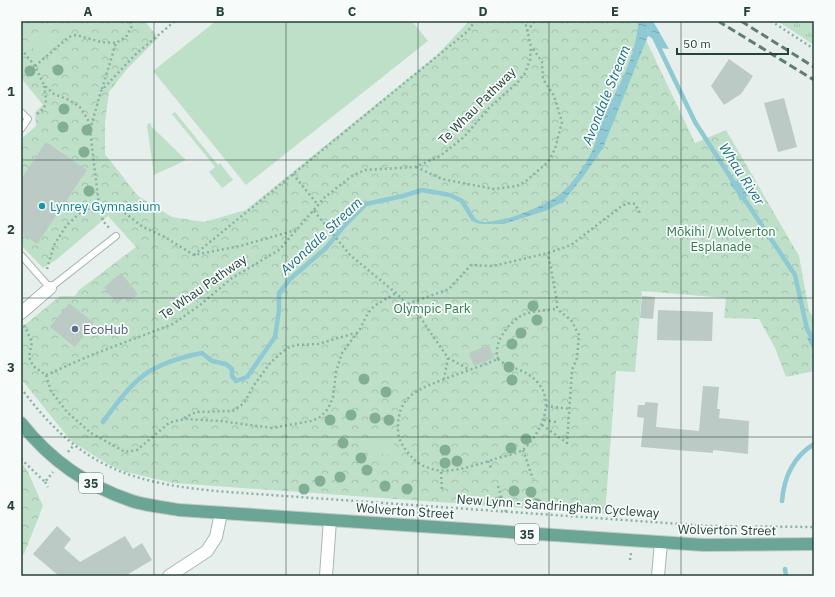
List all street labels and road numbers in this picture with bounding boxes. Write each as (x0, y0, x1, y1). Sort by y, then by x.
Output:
street label: Te Whau Pathway (435, 63, 520, 148)
street label: Te Whau Pathway (156, 250, 250, 323)
road number: 35 (79, 473, 103, 493)
street label: New Lynn - Sandringham Cycleway (456, 490, 660, 522)
street label: Wolverton Street (355, 499, 455, 523)
street label: Wolverton Street (678, 521, 776, 539)
road number: 35 (515, 524, 539, 544)

